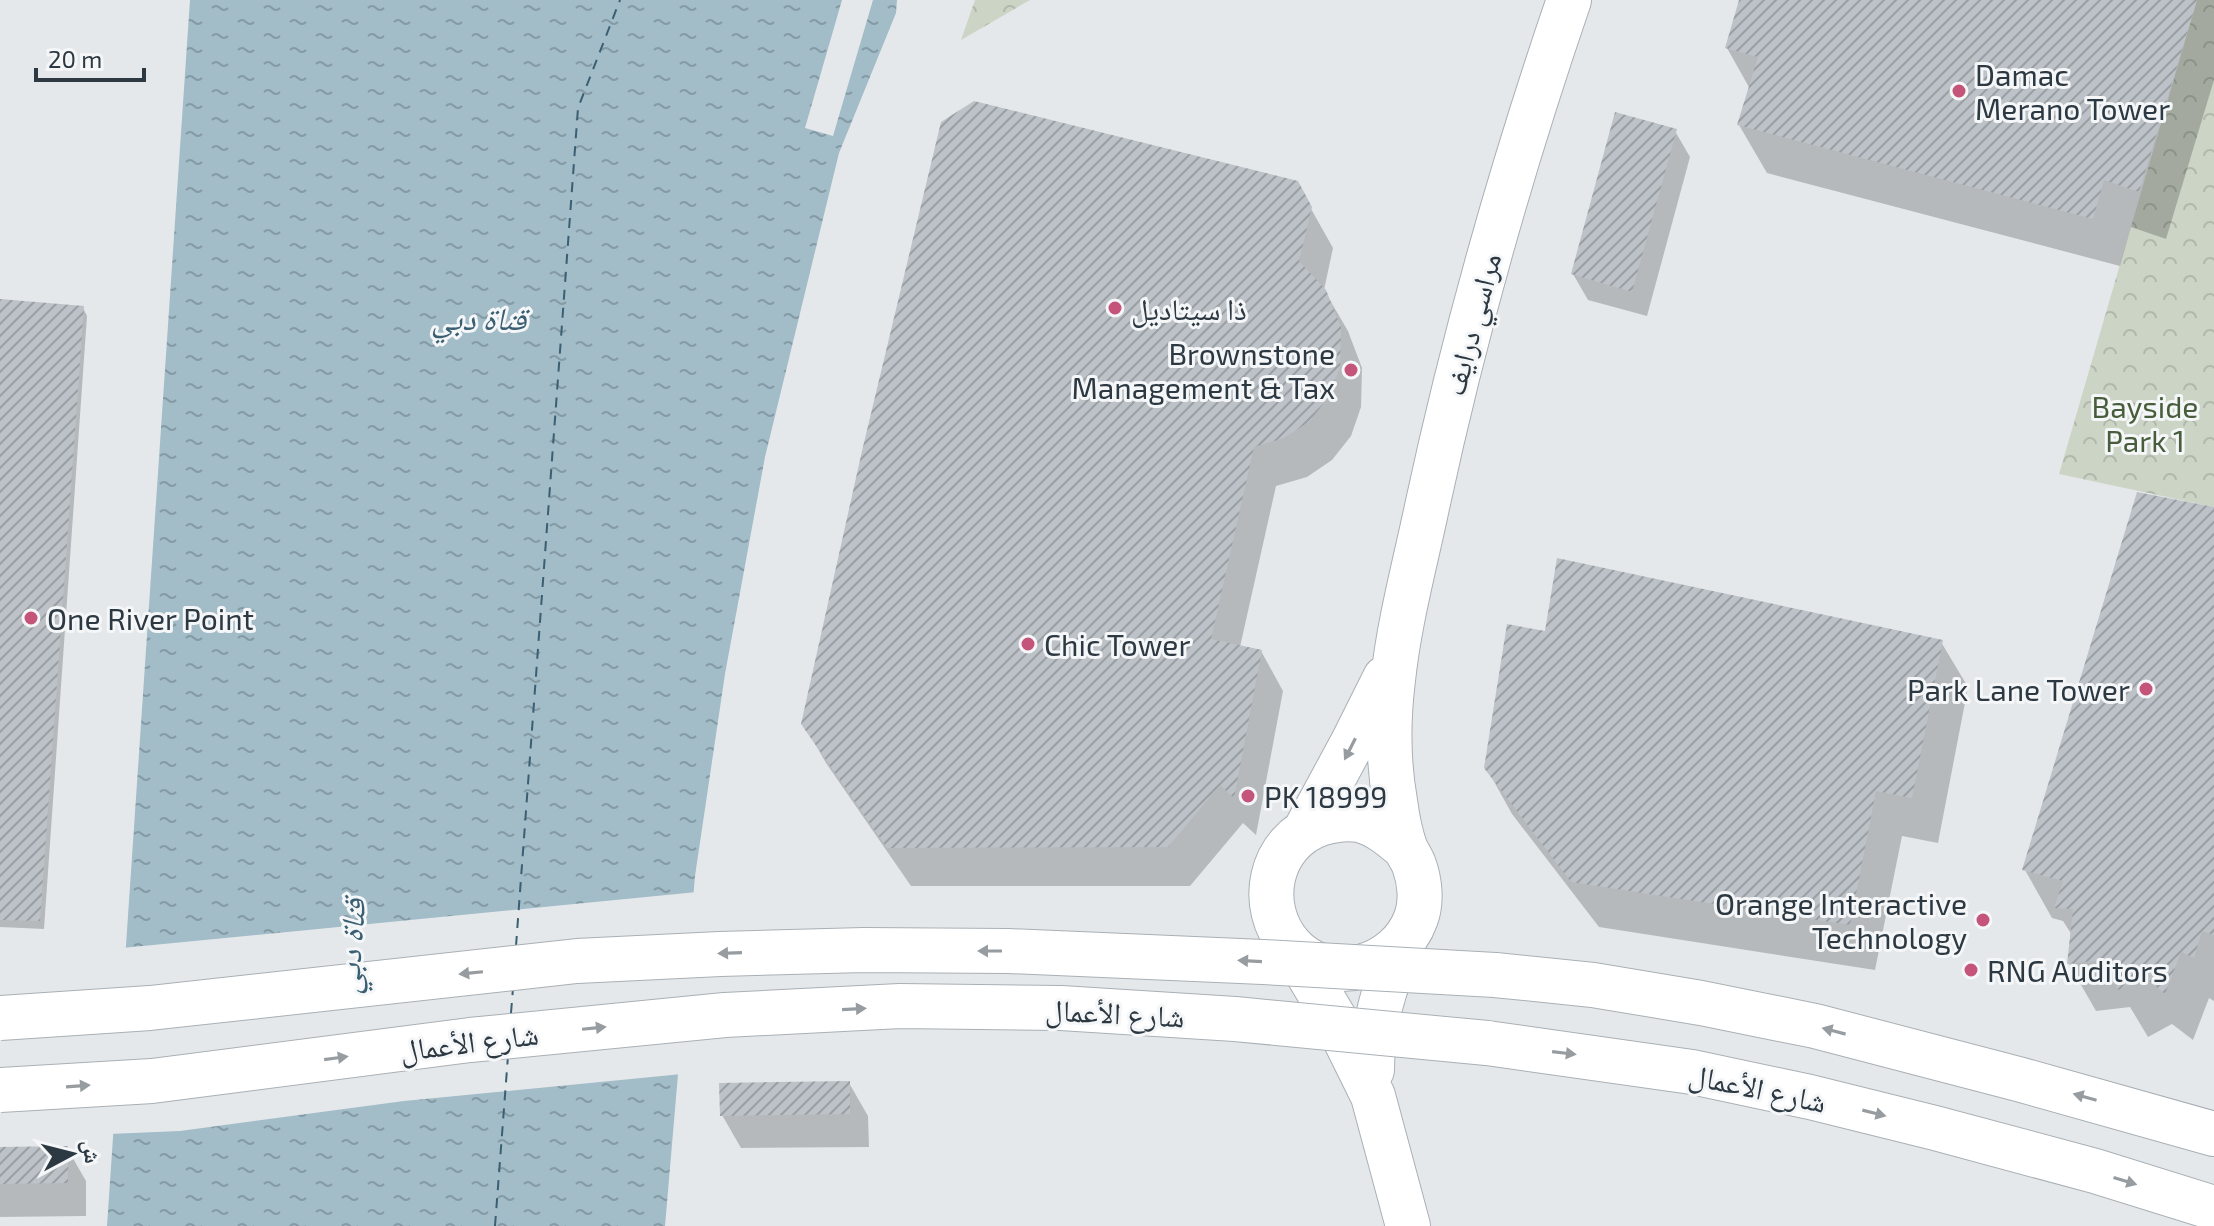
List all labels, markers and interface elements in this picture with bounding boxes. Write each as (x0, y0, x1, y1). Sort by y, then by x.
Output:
scale bar (36, 32, 144, 82)
text: 20 m (48, 44, 102, 73)
place label: Damac Merano Tower (1975, 56, 2170, 126)
marker: Damac Merano Tower (1950, 82, 1968, 100)
street label: مراسي درايف (1435, 249, 1515, 401)
place label: ذا سيتاديل (1131, 290, 1247, 328)
water label: قناة دبي (431, 298, 530, 344)
marker: ذا سيتاديل (1106, 299, 1124, 317)
place label: Brownstone Management & Tax (1072, 335, 1335, 405)
marker: Brownstone Management & Tax (1342, 361, 1360, 379)
park label: Bayside Park 1 (2092, 388, 2198, 458)
place label: One River Point (47, 600, 254, 636)
marker: One River Point (22, 609, 40, 627)
place label: Chic Tower (1044, 626, 1190, 662)
marker: Chic Tower (1019, 635, 1037, 653)
place label: Park Lane Tower (1907, 671, 2130, 707)
marker: Park Lane Tower (2137, 680, 2155, 698)
one-way arrow (1343, 738, 1357, 760)
place label: PK 18999 (1264, 778, 1387, 814)
marker: PK 18999 (1239, 787, 1257, 805)
place label: Orange Interactive Technology (1715, 885, 1967, 955)
water label: قناة دبي (327, 893, 380, 995)
marker: Orange Interactive Technology (1974, 911, 1992, 929)
one-way arrow (977, 945, 1002, 957)
one-way arrow (717, 947, 742, 960)
place label: RNG Auditors (1987, 952, 2168, 988)
one-way arrow (1237, 955, 1262, 968)
marker: RNG Auditors (1962, 961, 1980, 979)
one-way arrow (458, 966, 483, 979)
street label: شارع الأعمال (1044, 990, 1186, 1037)
one-way arrow (842, 1002, 867, 1015)
street label: شارع الأعمال (398, 1015, 541, 1070)
one-way arrow (582, 1021, 607, 1034)
one-way arrow (1821, 1025, 1846, 1037)
one-way arrow (1552, 1046, 1577, 1059)
one-way arrow (324, 1051, 349, 1064)
street label: شارع الأعمال (1685, 1055, 1830, 1122)
one-way arrow (66, 1079, 91, 1092)
one-way arrow (2073, 1091, 2098, 1103)
one-way arrow (1862, 1107, 1887, 1120)
north arrow (32, 1114, 112, 1194)
text: ش (77, 1138, 107, 1165)
one-way arrow (2113, 1175, 2137, 1187)

